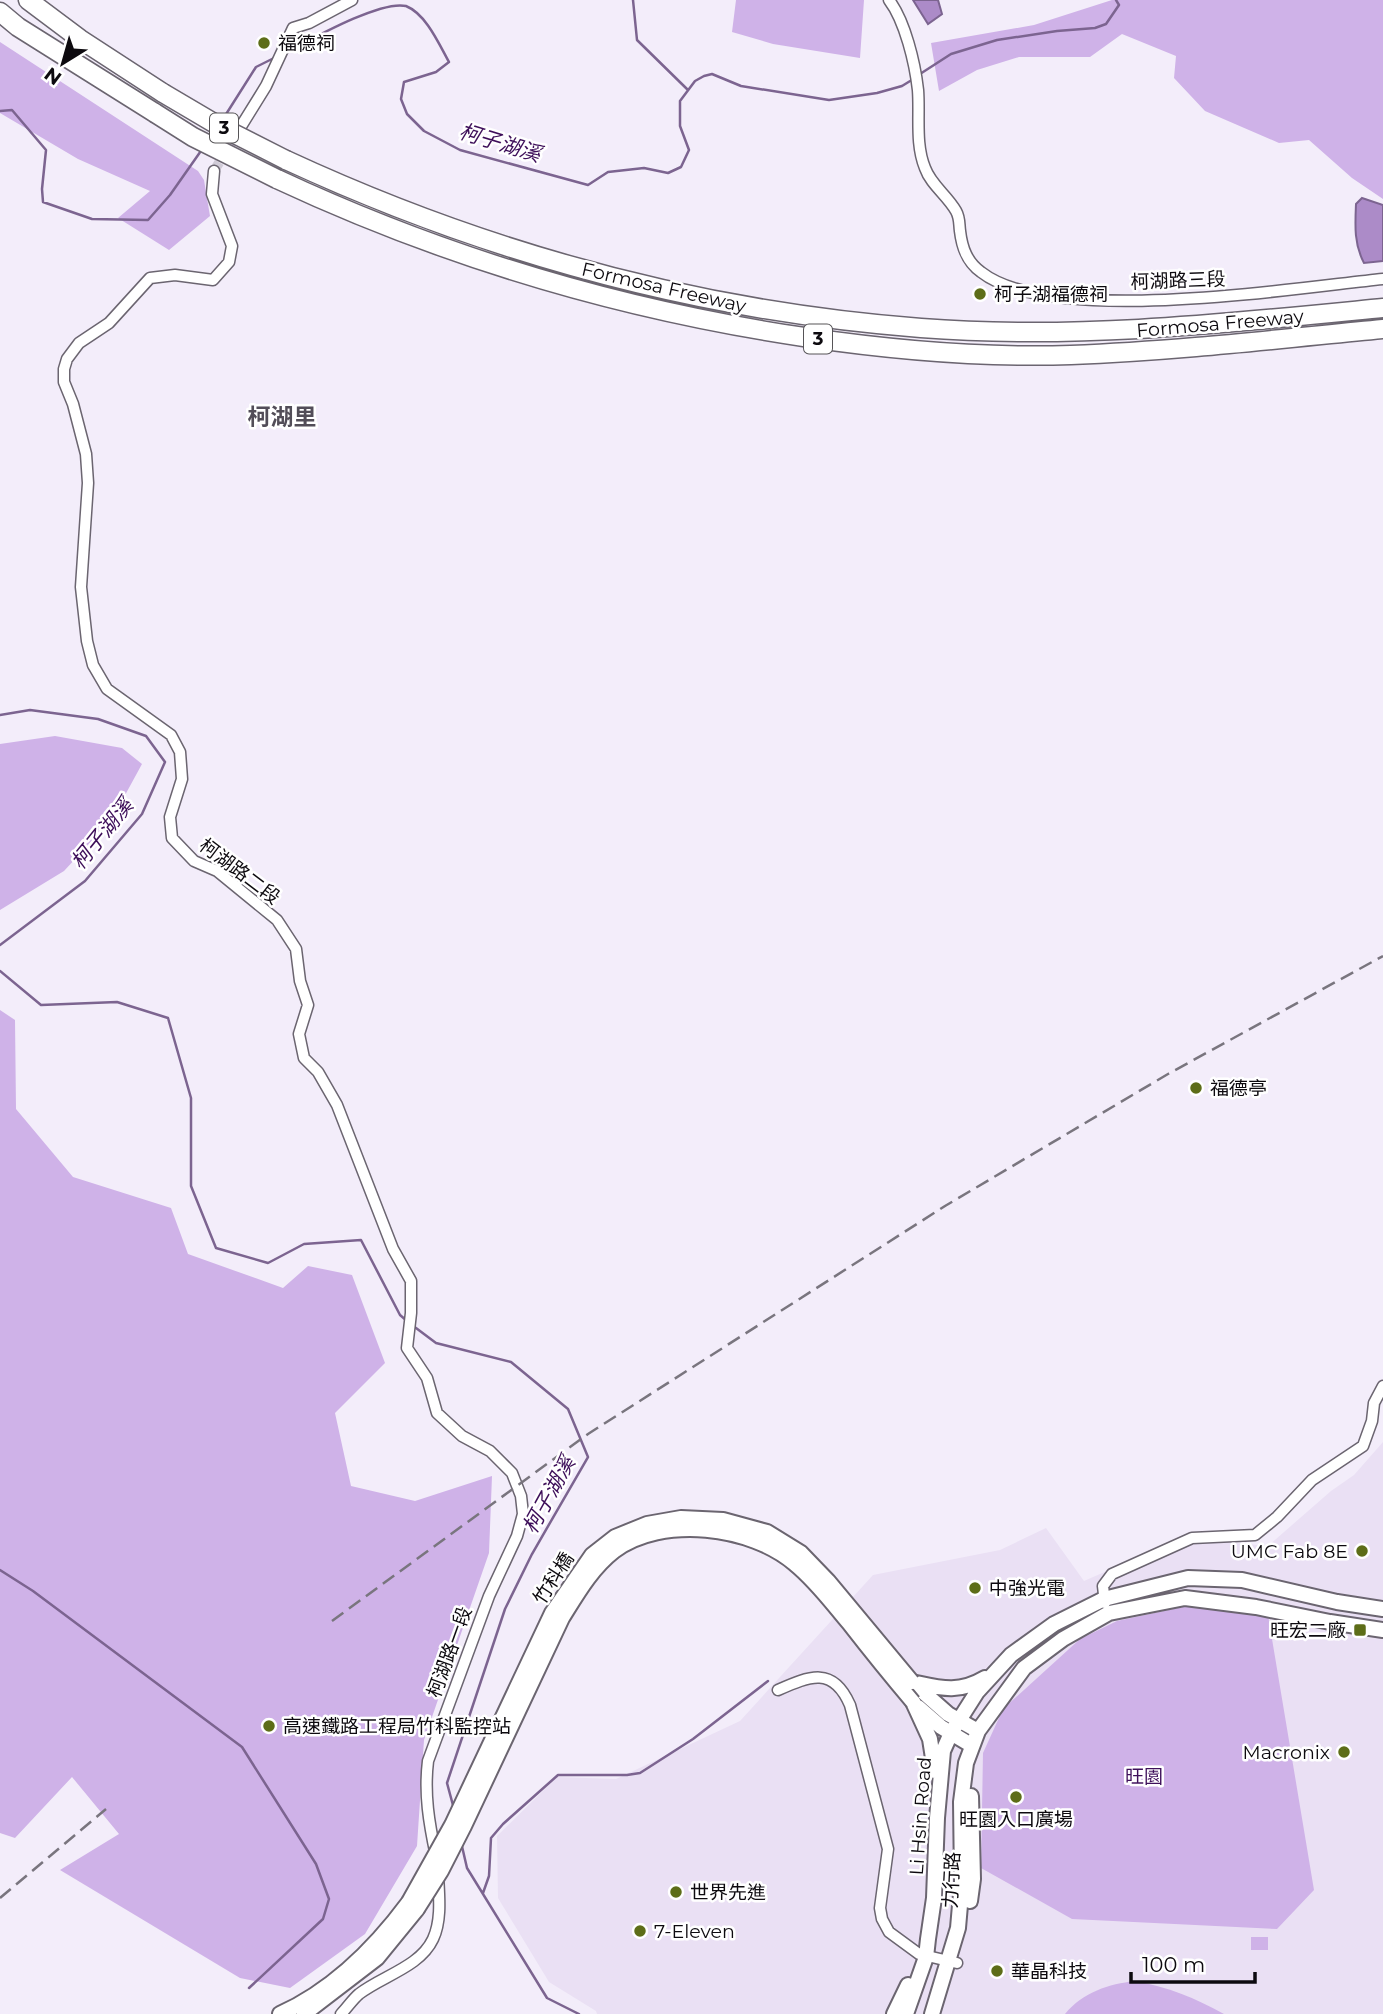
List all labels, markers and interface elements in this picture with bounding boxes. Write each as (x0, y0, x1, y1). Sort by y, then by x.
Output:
north arrow (28, 28, 98, 98)
place label: 福德祠 (278, 32, 335, 55)
marker: 福德祠 (256, 35, 272, 51)
text: N (40, 62, 66, 90)
road number: 3 (210, 113, 238, 142)
water label: 柯子湖溪 (456, 118, 547, 168)
street label: Formosa Freeway (579, 257, 749, 318)
street label: 柯湖路三段 (1130, 267, 1226, 294)
place label: 柯子湖福德祠 (994, 283, 1108, 306)
marker: 柯子湖福德祠 (972, 286, 988, 302)
street label: Formosa Freeway (1135, 305, 1305, 342)
road number: 3 (804, 324, 832, 354)
district label: 柯湖里 (248, 403, 317, 431)
water label: 柯子湖溪 (65, 791, 140, 874)
street label: 柯湖路二段 (195, 834, 285, 909)
place label: 福德亭 (1210, 1077, 1267, 1100)
marker: 福德亭 (1188, 1080, 1204, 1096)
water label: 柯子湖溪 (517, 1449, 581, 1538)
place label: UMC Fab 8E (1231, 1540, 1348, 1563)
marker: UMC Fab 8E (1354, 1543, 1370, 1559)
street label: 竹科橋 (528, 1548, 579, 1608)
place label: 中強光電 (989, 1577, 1065, 1600)
marker: 中強光電 (967, 1580, 983, 1596)
street label: 柯湖路一段 (422, 1604, 477, 1701)
place label: 旺宏二廠 (1270, 1619, 1346, 1642)
marker: 旺宏二廠 (1352, 1622, 1368, 1638)
place label: 高速鐵路工程局竹科監控站 (283, 1715, 511, 1738)
marker: 高速鐵路工程局竹科監控站 (261, 1718, 277, 1734)
place label: Macronix (1243, 1741, 1330, 1764)
marker: Macronix (1336, 1744, 1352, 1760)
street label: Li Hsin Road (905, 1756, 936, 1876)
park label: 旺園 (1125, 1765, 1163, 1788)
marker: 旺園入口廣場 (1008, 1789, 1024, 1805)
place label: 旺園入口廣場 (959, 1808, 1073, 1831)
street label: 力行路 (939, 1851, 964, 1909)
place label: 世界先進 (690, 1881, 766, 1904)
marker: 世界先進 (668, 1884, 684, 1900)
place label: 7-Eleven (654, 1920, 735, 1943)
marker: 7-Eleven (632, 1923, 648, 1939)
scale bar (1131, 1940, 1255, 1984)
text: 100 m (1142, 1952, 1205, 1977)
place label: 華晶科技 (1011, 1960, 1087, 1983)
marker: 華晶科技 (989, 1963, 1005, 1979)

